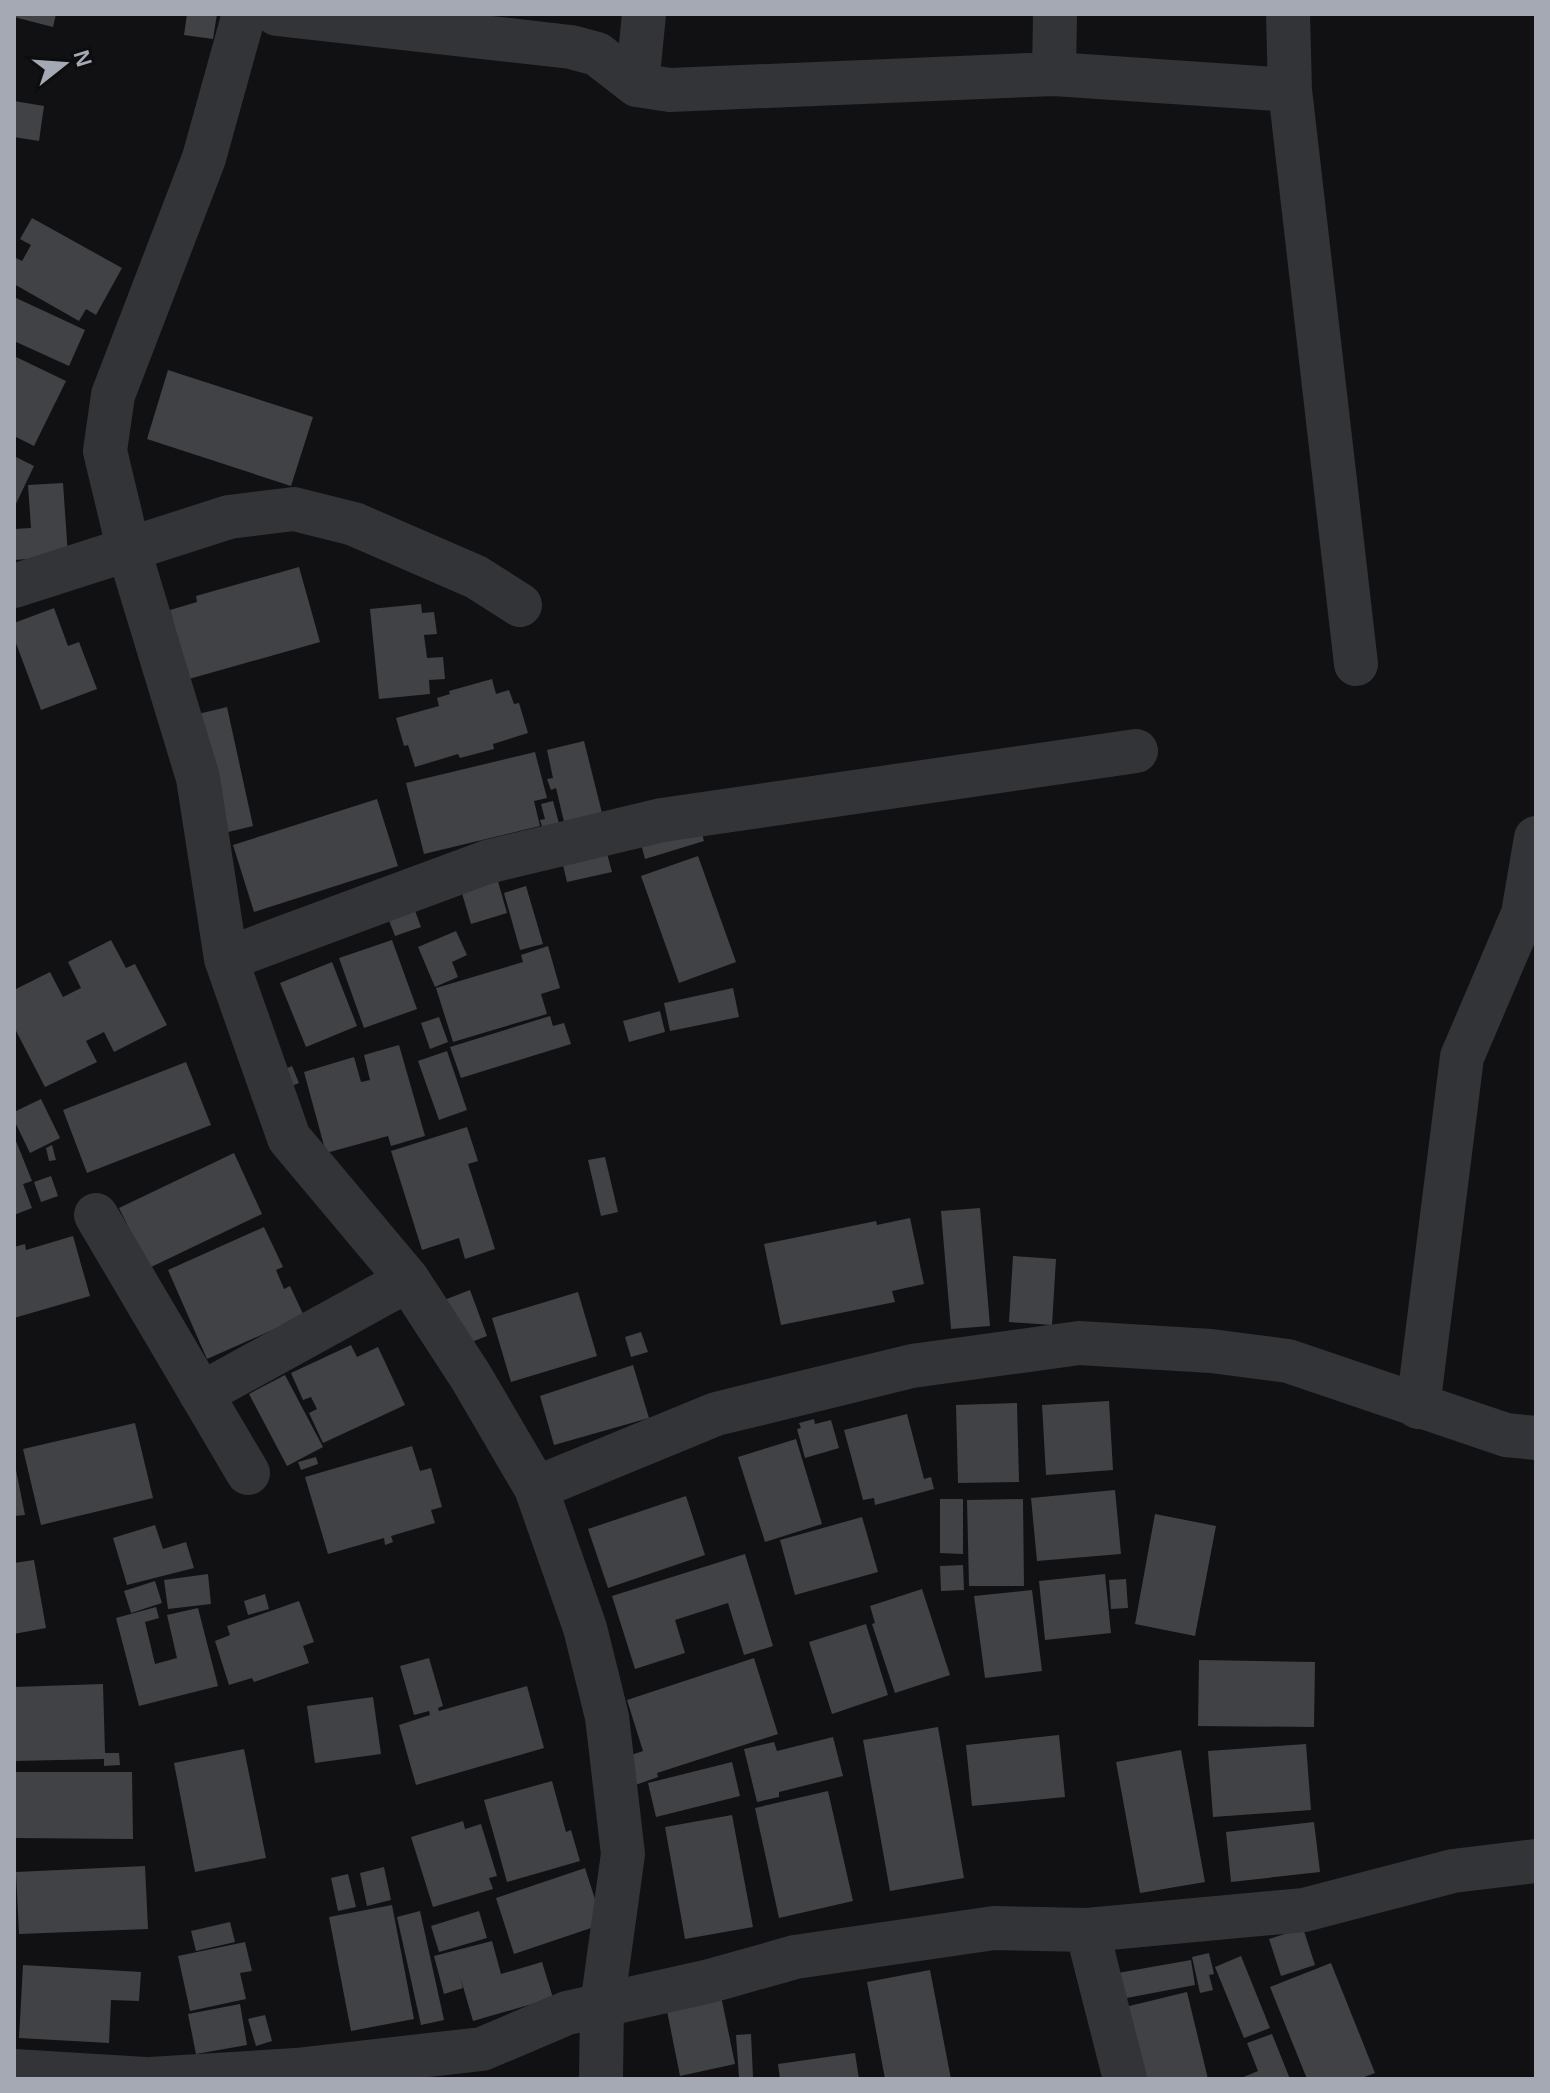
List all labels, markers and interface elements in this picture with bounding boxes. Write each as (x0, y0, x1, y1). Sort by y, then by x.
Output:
north arrow (24, 24, 104, 104)
text: N (68, 47, 97, 70)

